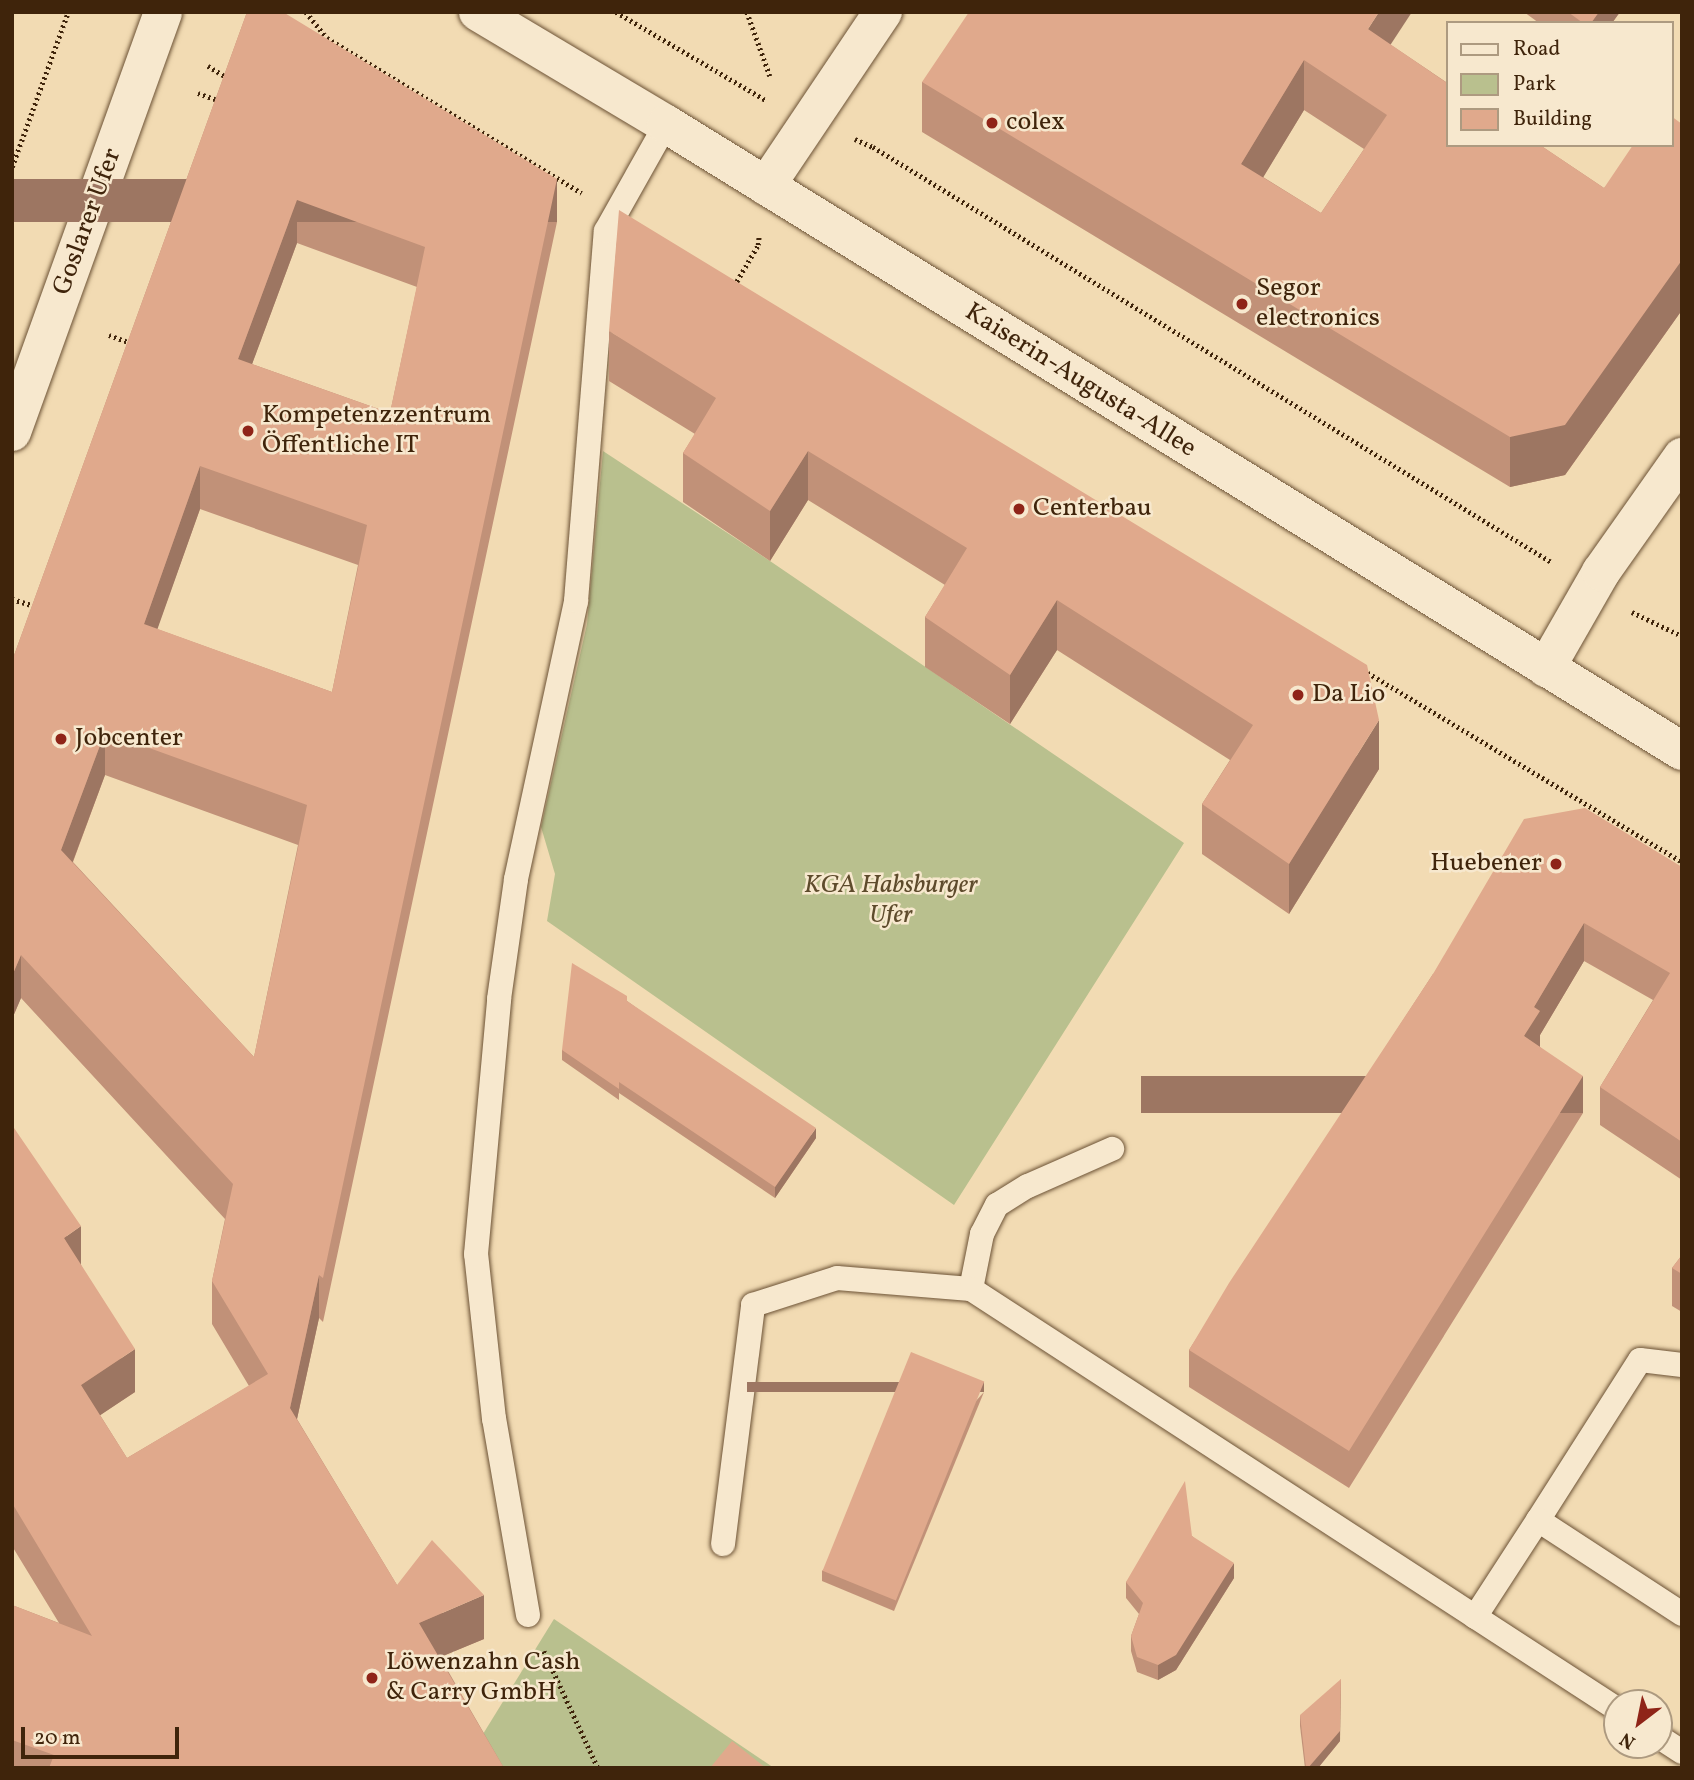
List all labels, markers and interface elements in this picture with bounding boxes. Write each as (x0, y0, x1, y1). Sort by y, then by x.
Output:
legend (1446, 21, 1673, 147)
text: Road (1513, 35, 1560, 64)
text: Park (1513, 70, 1556, 99)
text: Building (1513, 105, 1592, 134)
place label: colex (1006, 107, 1065, 139)
marker: colex (984, 115, 1000, 131)
street label: Goslarer Ufer (47, 144, 129, 300)
place label: Segor electronics (1256, 273, 1380, 334)
marker: Segor electronics (1234, 296, 1250, 312)
street label: Kaiserin-Augusta-Allee (959, 297, 1201, 465)
place label: Kompetenzzentrum Öffentliche IT (262, 400, 491, 462)
marker: Kompetenzzentrum Öffentliche IT (240, 423, 256, 439)
place label: Centerbau (1033, 493, 1152, 525)
marker: Centerbau (1011, 501, 1027, 517)
place label: Da Lio (1312, 679, 1385, 711)
marker: Da Lio (1290, 687, 1306, 703)
place label: Jobcenter (75, 723, 183, 755)
marker: Jobcenter (53, 731, 69, 747)
place label: Huebener (1430, 848, 1542, 880)
marker: Huebener (1548, 856, 1564, 872)
park label: KGA Habsburger Ufer (804, 870, 978, 931)
place label: Löwenzahn Cash & Carry GmbH (386, 1647, 581, 1708)
marker: Löwenzahn Cash & Carry GmbH (364, 1670, 380, 1686)
north arrow (1603, 1689, 1673, 1759)
scale bar (24, 1714, 182, 1758)
text: 20 m (34, 1724, 80, 1753)
text: N (1615, 1725, 1641, 1755)

